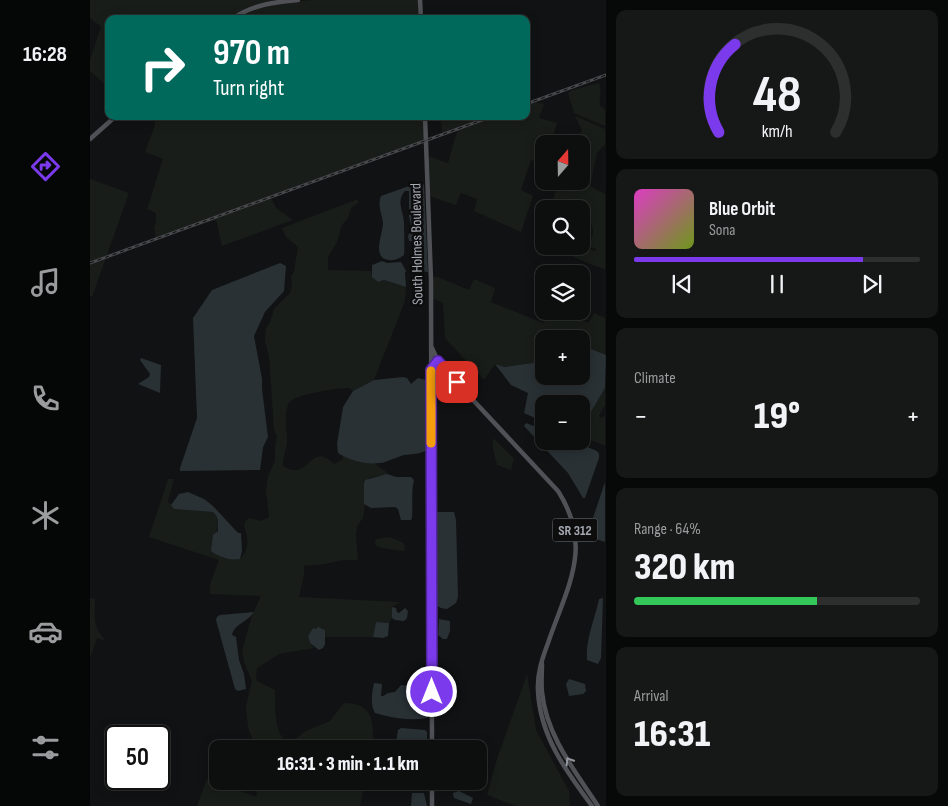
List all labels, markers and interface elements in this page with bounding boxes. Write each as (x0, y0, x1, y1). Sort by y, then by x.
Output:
text: 970 m (213, 32, 290, 75)
icon: right (130, 35, 195, 100)
text: 16:28 (23, 41, 67, 68)
text: 48 (753, 64, 801, 127)
text: Turn right (213, 75, 284, 102)
text: km/h (762, 121, 792, 142)
north arrow (535, 135, 590, 190)
map controls (535, 135, 590, 450)
icon: directions (28, 149, 63, 184)
street label: South Holmes Boulevard (406, 183, 428, 305)
text: Blue Orbit (709, 198, 775, 221)
button: search (535, 200, 590, 255)
text: Sona (709, 221, 736, 240)
icon: music (28, 265, 63, 300)
button: layers (535, 265, 590, 320)
icon: previous (668, 270, 696, 298)
icon: pause (763, 270, 791, 298)
icon: next (858, 270, 886, 298)
button: + (535, 330, 590, 385)
pin (436, 361, 478, 403)
icon: arrive (443, 368, 471, 396)
text: Climate (634, 369, 676, 388)
icon: phone (28, 381, 63, 416)
text: 19° (754, 394, 800, 439)
button: − (535, 395, 590, 450)
text: − (634, 400, 648, 433)
text: + (906, 400, 920, 433)
icon: climate (28, 498, 63, 533)
road number: SR 312 (552, 518, 598, 542)
text: Range · 64% (634, 520, 701, 539)
text: 320 km (634, 545, 735, 590)
icon: car (28, 614, 63, 649)
position arrow (405, 665, 457, 717)
text: Arrival (634, 687, 668, 706)
text: 16:31 (634, 712, 710, 757)
speed limit sign: 50 (105, 725, 170, 790)
icon: filters (28, 730, 63, 765)
text: 16:31 · 3 min · 1.1 km (277, 753, 419, 776)
one-way arrow (565, 757, 575, 766)

